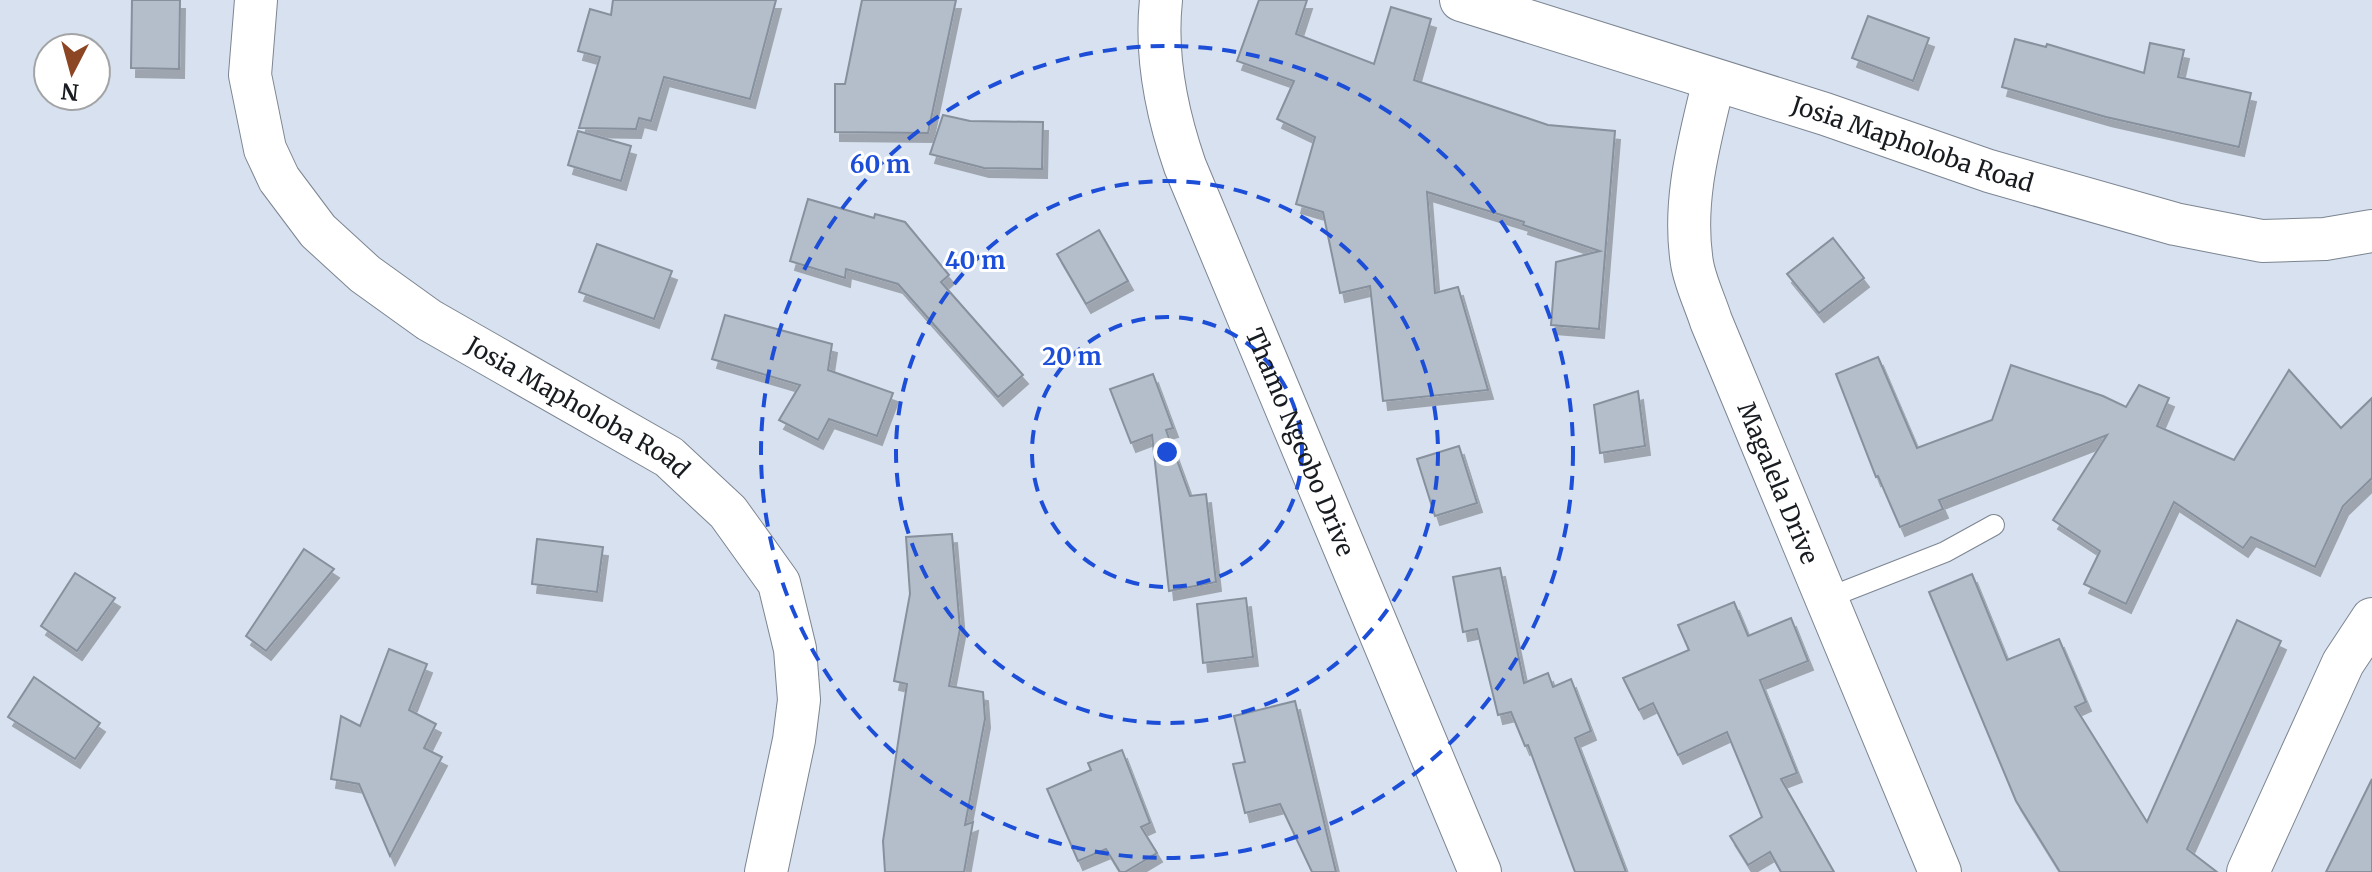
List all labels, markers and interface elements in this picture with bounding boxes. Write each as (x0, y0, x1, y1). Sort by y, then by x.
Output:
north arrow (32, 32, 112, 112)
text: N (59, 77, 80, 107)
street label: Josia Mapholoba Road (1787, 89, 2037, 198)
text: 60 m (850, 149, 910, 180)
text: 40 m (945, 245, 1005, 276)
street label: Thamo Ngcobo Drive (1239, 323, 1362, 560)
street label: Josia Mapholoba Road (460, 329, 696, 484)
text: 20 m (1042, 341, 1102, 372)
street label: Magalela Drive (1731, 397, 1826, 568)
centre of rings (1153, 438, 1181, 466)

